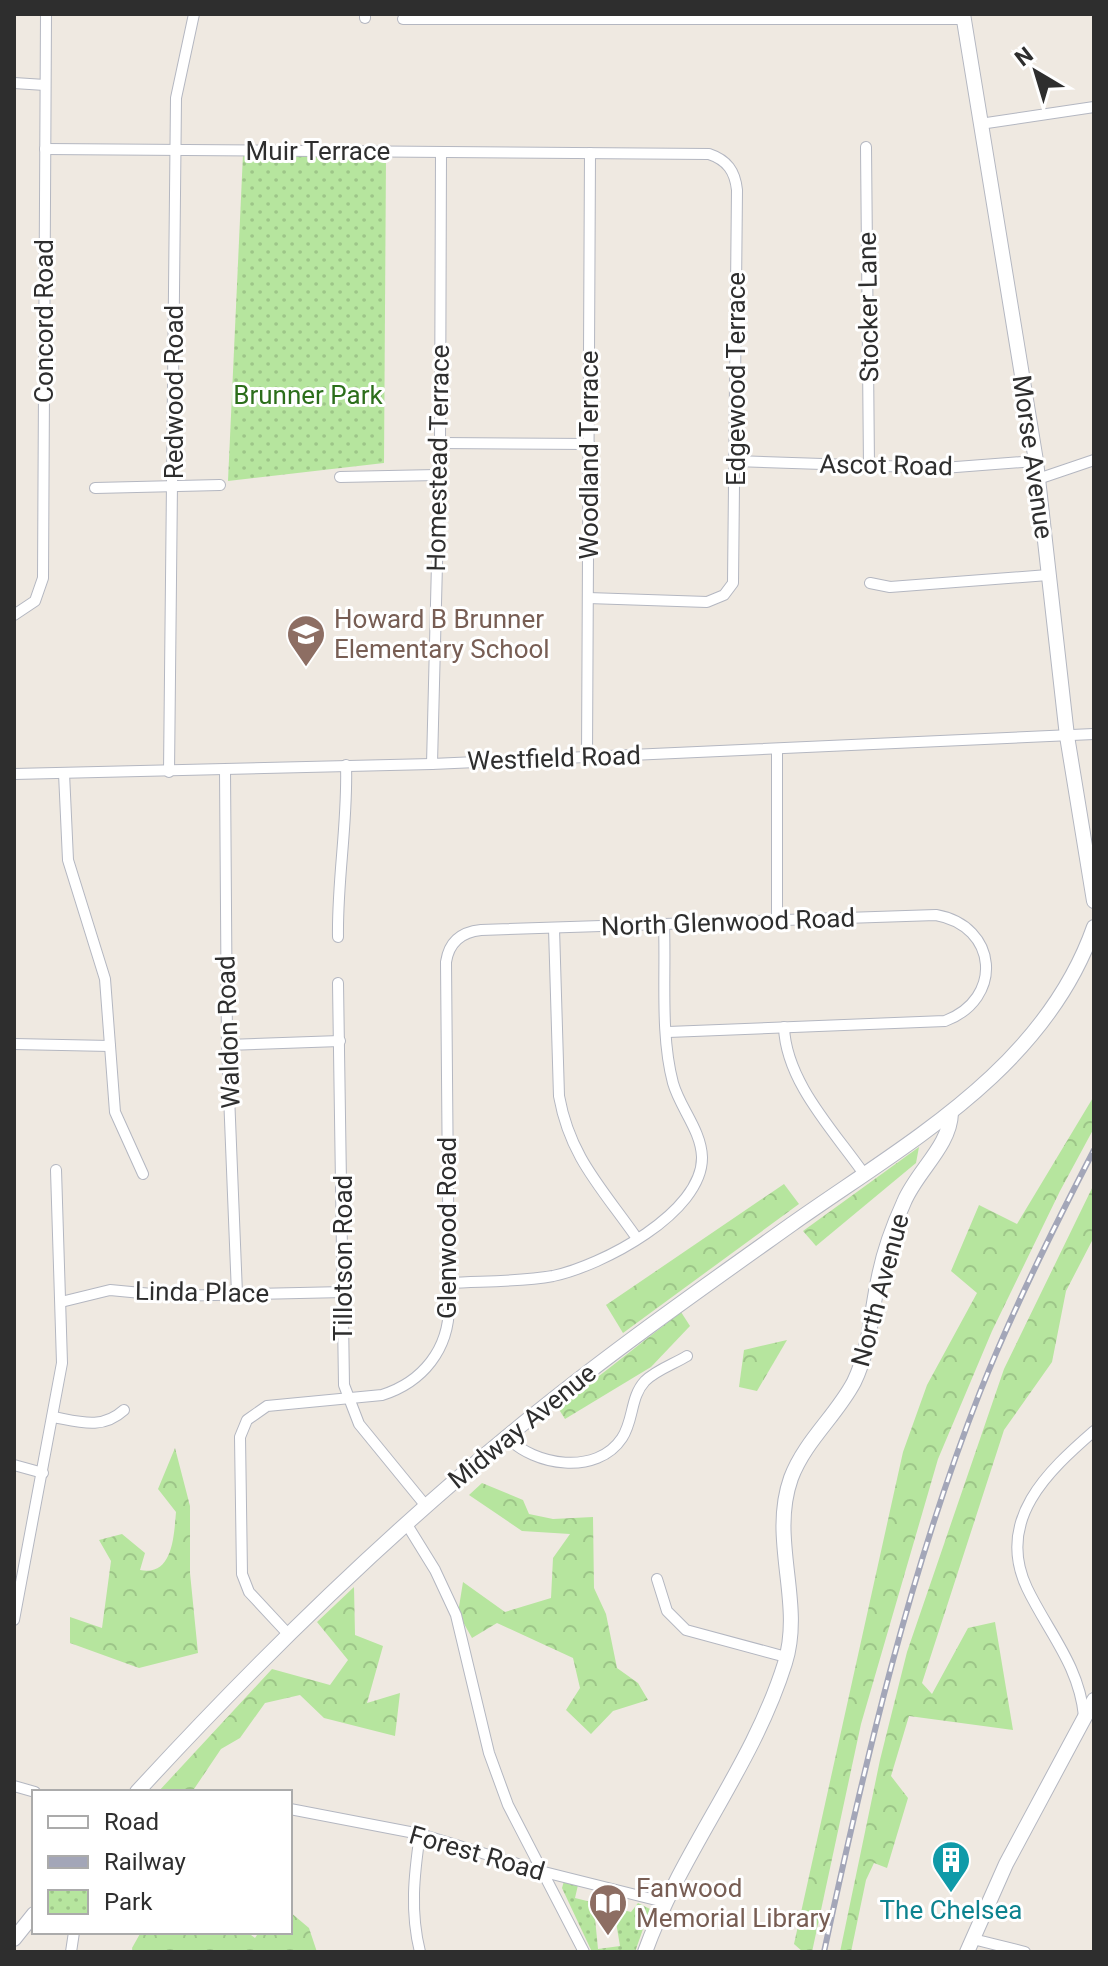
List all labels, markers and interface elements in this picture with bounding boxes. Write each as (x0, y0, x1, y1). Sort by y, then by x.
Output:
north arrow (996, 32, 1076, 112)
text: N (1010, 42, 1038, 71)
street label: Muir Terrace (246, 136, 390, 166)
street label: Stocker Lane (852, 232, 884, 382)
street label: Concord Road (29, 239, 59, 403)
street label: Edgewood Terrace (721, 272, 751, 486)
street label: Redwood Road (159, 305, 189, 479)
street label: Homestead Terrace (421, 344, 455, 572)
street label: Woodland Terrace (574, 350, 604, 560)
street label: Morse Avenue (1007, 373, 1059, 541)
park label: Brunner Park (233, 380, 384, 410)
street label: Ascot Road (819, 449, 953, 481)
place label: Howard B Brunner Elementary School (334, 604, 550, 664)
school or university icon: Howard B Brunner Elementary School (285, 613, 327, 668)
street label: Westfield Road (467, 740, 641, 776)
street label: North Glenwood Road (600, 903, 856, 941)
street label: Waldon Road (210, 955, 246, 1109)
street label: Glenwood Road (432, 1137, 462, 1319)
street label: Tillotson Road (328, 1175, 358, 1341)
street label: North Avenue (845, 1210, 915, 1370)
street label: Linda Place (135, 1276, 269, 1308)
street label: Midway Avenue (442, 1357, 602, 1495)
legend (32, 1790, 292, 1934)
text: Road (104, 1808, 159, 1836)
street label: Forest Road (406, 1819, 548, 1887)
building icon: The Chelsea (930, 1839, 972, 1894)
text: Railway (104, 1848, 186, 1876)
place label: Fanwood Memorial Library (636, 1873, 831, 1933)
library icon: Fanwood Memorial Library (587, 1882, 629, 1937)
text: Park (104, 1888, 153, 1916)
place label: The Chelsea (880, 1895, 1022, 1925)

